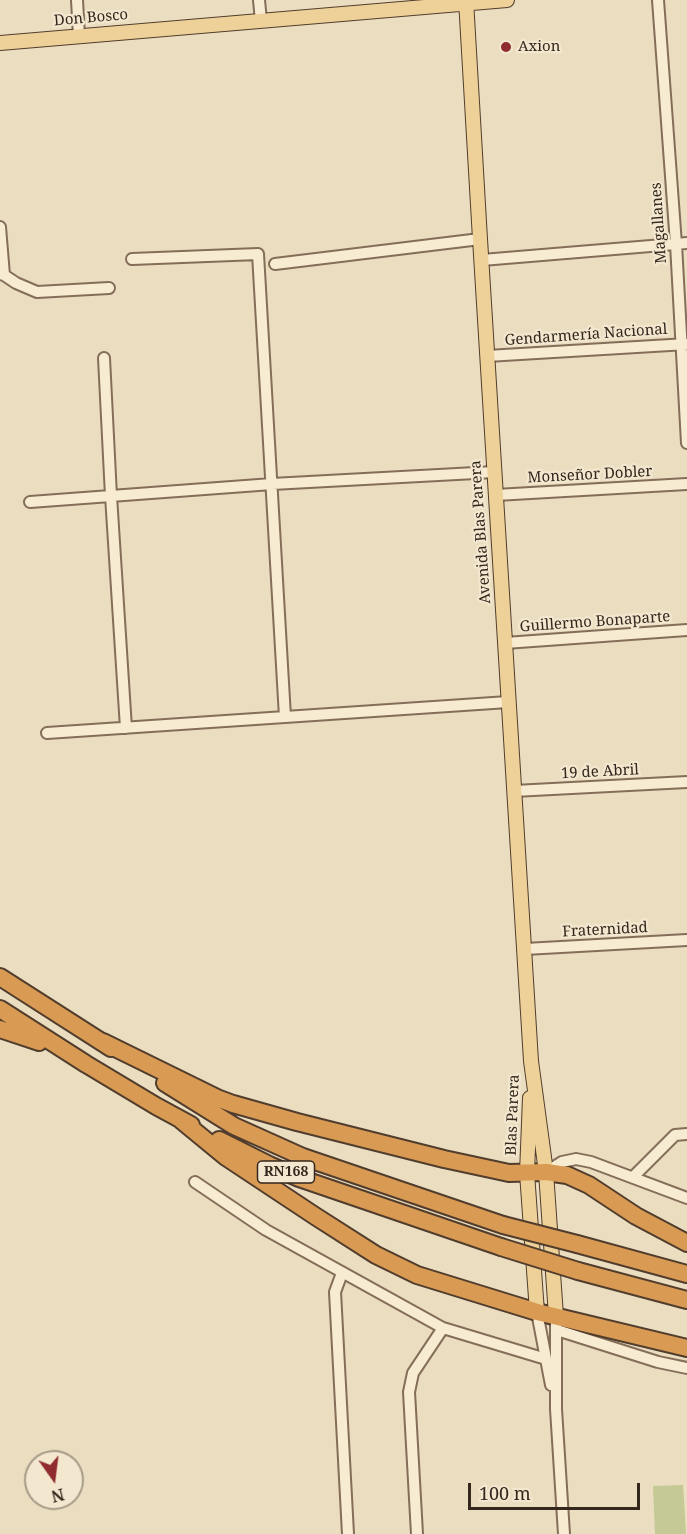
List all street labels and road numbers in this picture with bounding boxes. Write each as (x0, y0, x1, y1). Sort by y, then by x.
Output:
street label: Don Bosco (53, 6, 129, 30)
street label: Magallanes (647, 182, 671, 264)
street label: Gendarmería Nacional (504, 320, 668, 350)
street label: Avenida Blas Parera (467, 460, 495, 604)
street label: Monseñor Dobler (527, 463, 653, 487)
street label: Guillermo Bonaparte (519, 608, 671, 636)
street label: 19 de Abril (561, 761, 639, 783)
street label: Fraternidad (562, 919, 648, 941)
street label: Blas Parera (503, 1074, 523, 1156)
road number: RN168 (258, 1161, 314, 1183)

